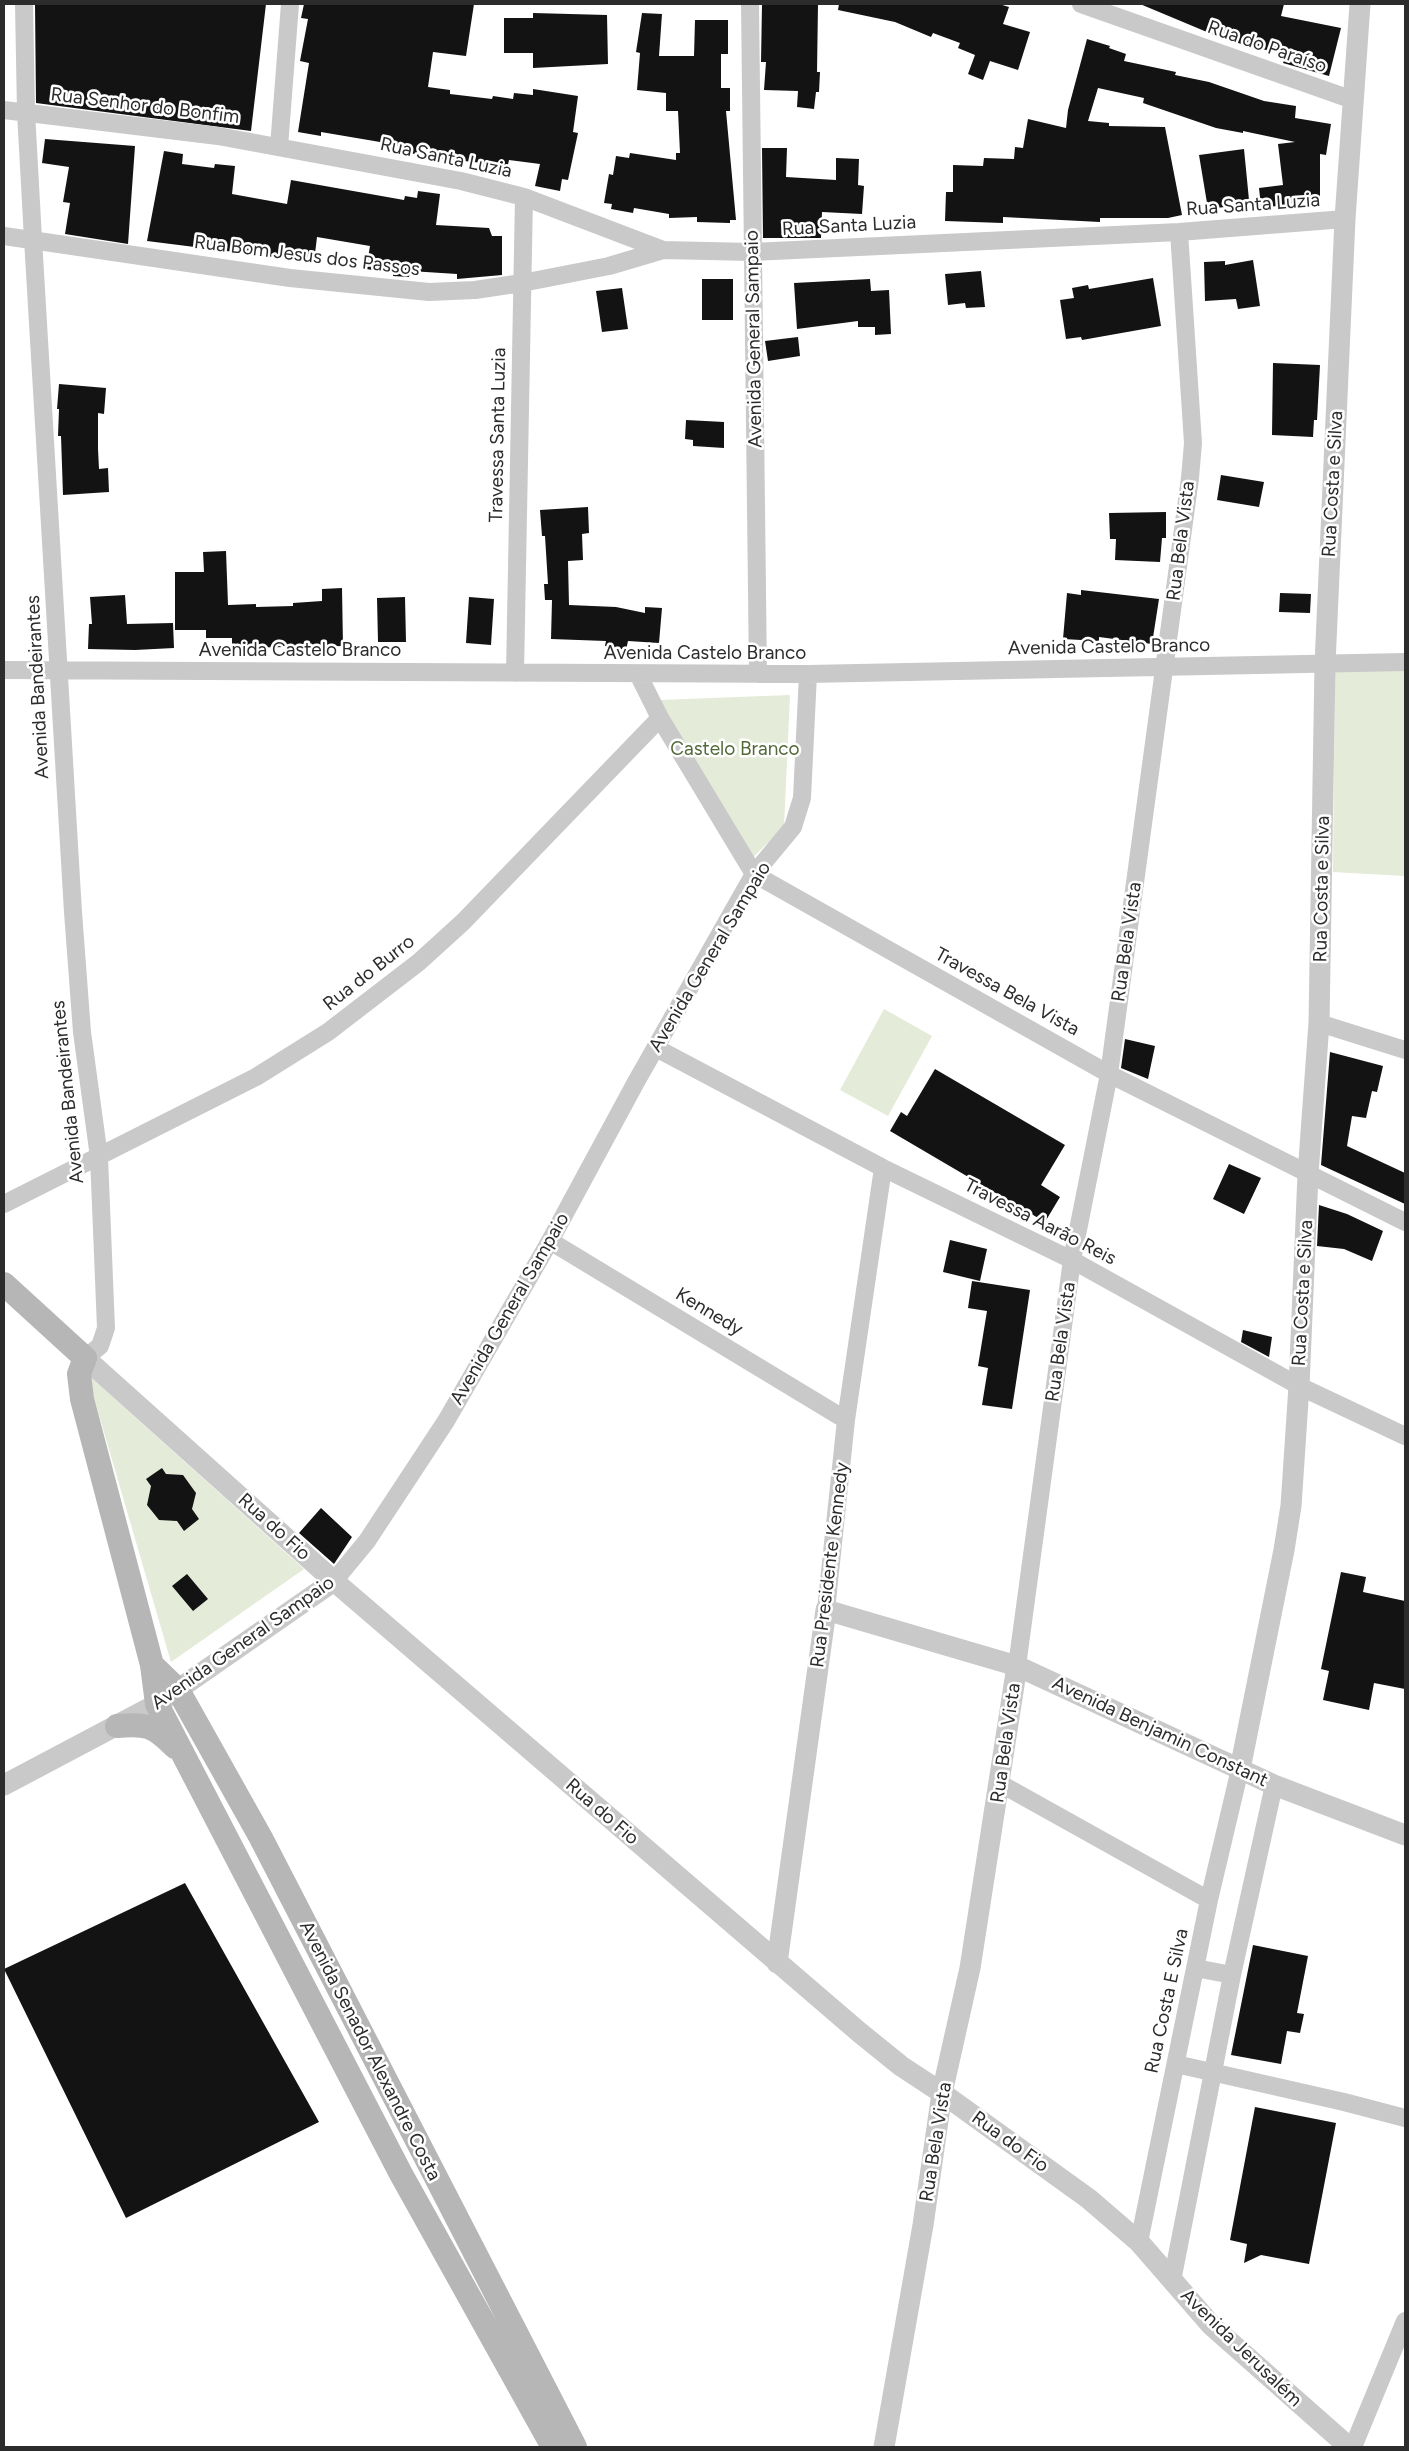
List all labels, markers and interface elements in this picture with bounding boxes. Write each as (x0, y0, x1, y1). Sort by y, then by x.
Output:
street label: Rua do Paraíso (1204, 16, 1330, 78)
street label: Rua Senhor do Bonfim (49, 83, 241, 129)
street label: Rua Santa Luzia (378, 133, 514, 183)
street label: Rua Santa Luzia (1185, 189, 1321, 221)
street label: Rua Santa Luzia (781, 211, 917, 241)
street label: Avenida General Sampaio (741, 230, 767, 448)
street label: Rua Bom Jesus dos Passos (193, 231, 421, 281)
street label: Travessa Santa Luzia (485, 347, 511, 523)
street label: Rua Costa e Silva (1318, 410, 1348, 558)
street label: Rua Bela Vista (1162, 480, 1200, 602)
street label: Avenida Bandeirantes (22, 594, 54, 780)
street label: Avenida Castelo Branco (1008, 634, 1210, 660)
street label: Avenida Castelo Branco (199, 639, 401, 661)
street label: Avenida Castelo Branco (604, 642, 806, 664)
park label: Castelo Branco (670, 738, 800, 760)
street label: Rua Costa e Silva (1309, 815, 1335, 963)
street label: Avenida General Sampaio (644, 858, 776, 1056)
street label: Rua Bela Vista (1107, 881, 1147, 1003)
street label: Rua do Burro (319, 930, 419, 1016)
street label: Travessa Bela Vista (931, 943, 1083, 1041)
street label: Avenida Bandeirantes (47, 999, 89, 1185)
street label: Travessa Aarão Reis (960, 1174, 1120, 1270)
street label: Avenida General Sampaio (446, 1209, 574, 1409)
street label: Rua Costa e Silva (1288, 1219, 1318, 1367)
street label: Rua Bela Vista (1041, 1281, 1081, 1403)
street label: Kennedy (671, 1283, 747, 1341)
street label: Rua Presidente Kennedy (806, 1461, 854, 1669)
street label: Rua do Fio (233, 1489, 315, 1565)
street label: Avenida General Sampaio (147, 1571, 339, 1715)
street label: Avenida Benjamin Constant (1049, 1672, 1271, 1792)
street label: Rua Bela Vista (986, 1682, 1026, 1804)
street label: Rua do Fio (561, 1774, 643, 1850)
street label: Avenida Senador Alexandre Costa (294, 1917, 446, 2185)
street label: Rua Costa E Silva (1141, 1926, 1193, 2076)
street label: Rua Bela Vista (915, 2081, 957, 2203)
street label: Rua do Fio (967, 2106, 1053, 2178)
street label: Avenida Jerusalém (1176, 2284, 1306, 2412)

